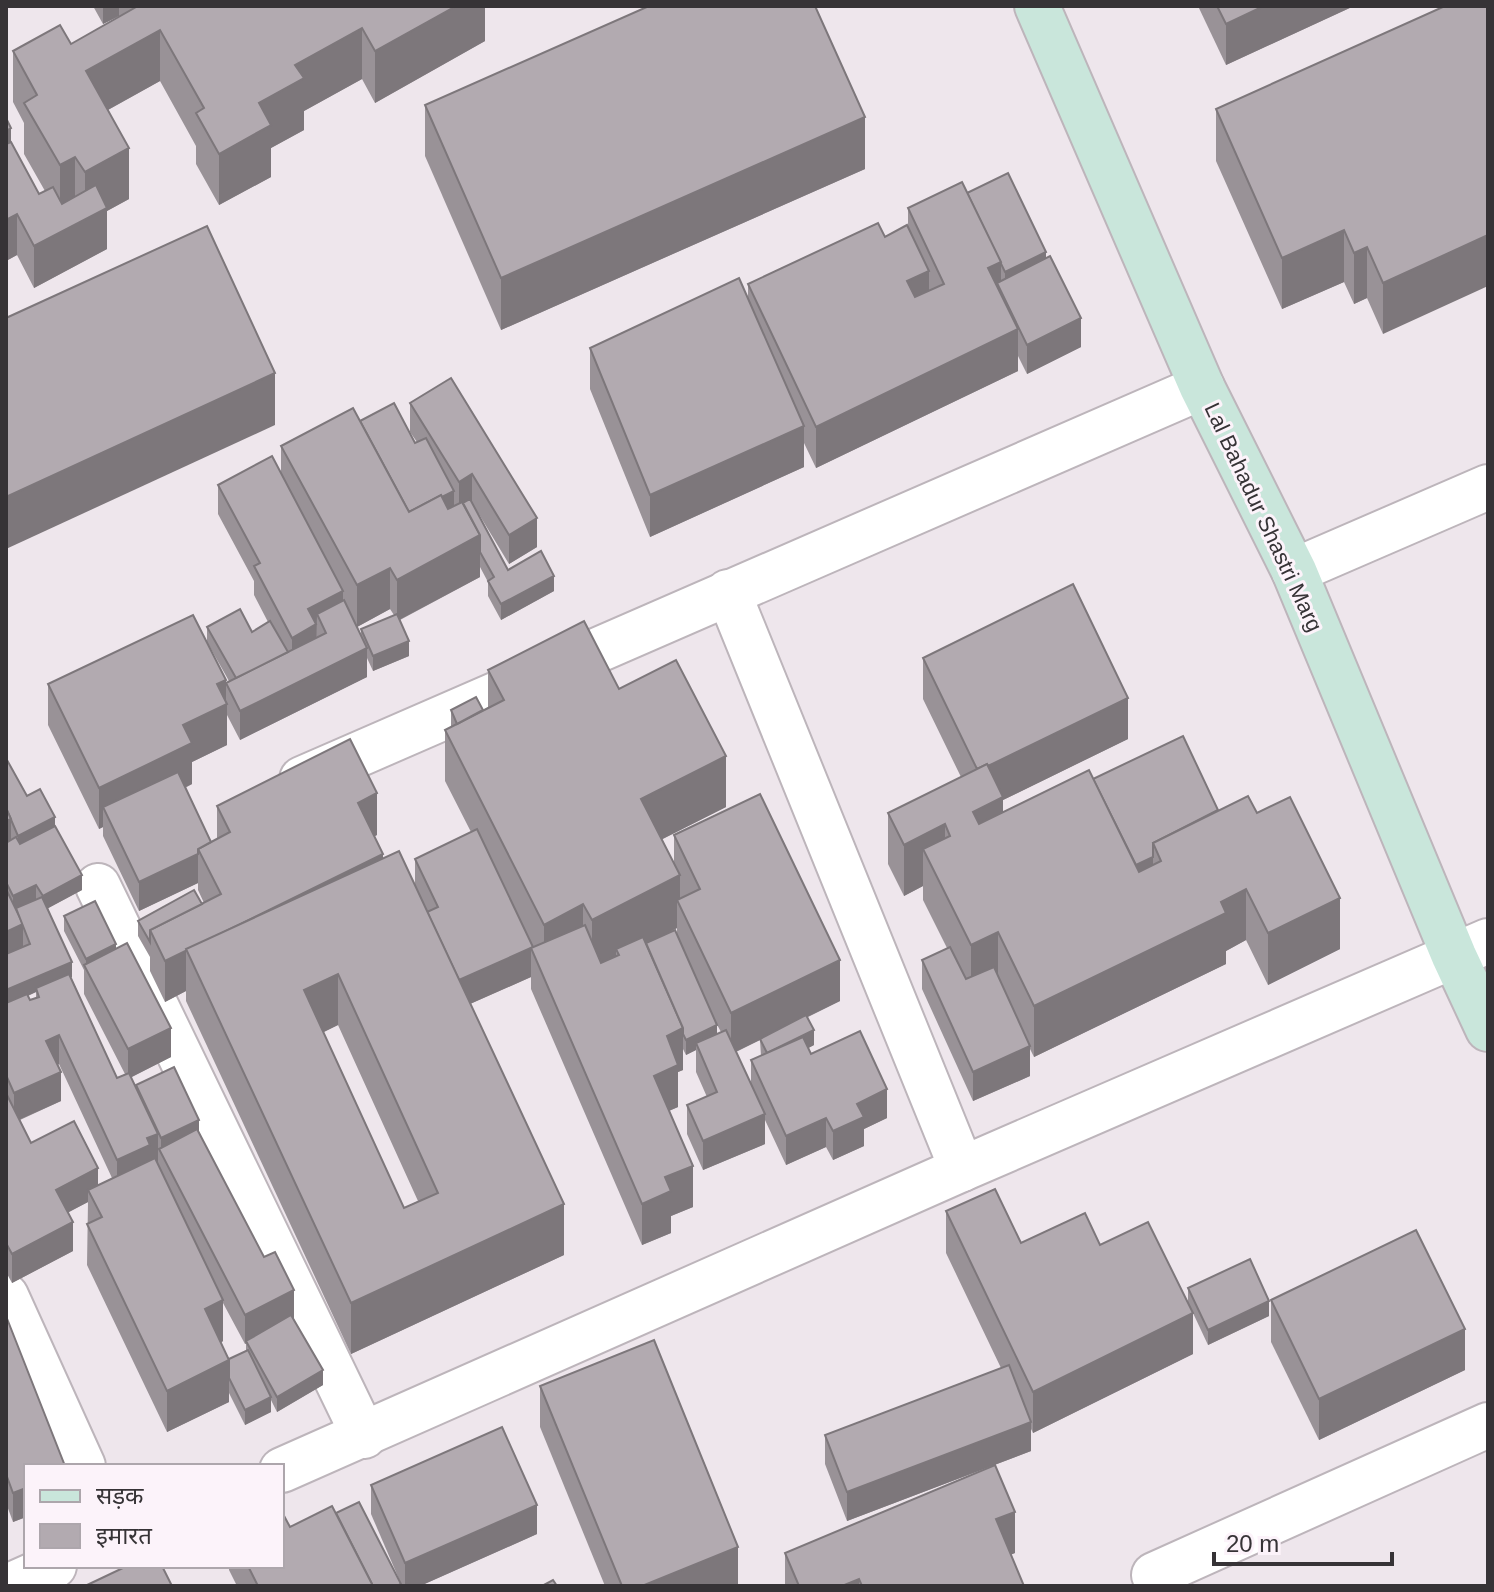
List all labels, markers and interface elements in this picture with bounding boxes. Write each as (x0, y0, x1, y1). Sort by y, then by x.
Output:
street label: Lal Bahadur Shastri Marg (1200, 399, 1328, 636)
legend (24, 1464, 284, 1568)
text: सड़क (96, 1482, 144, 1509)
scale bar (1214, 1516, 1392, 1566)
text: इमारत (96, 1522, 153, 1549)
text: 20 m (1226, 1530, 1279, 1557)

